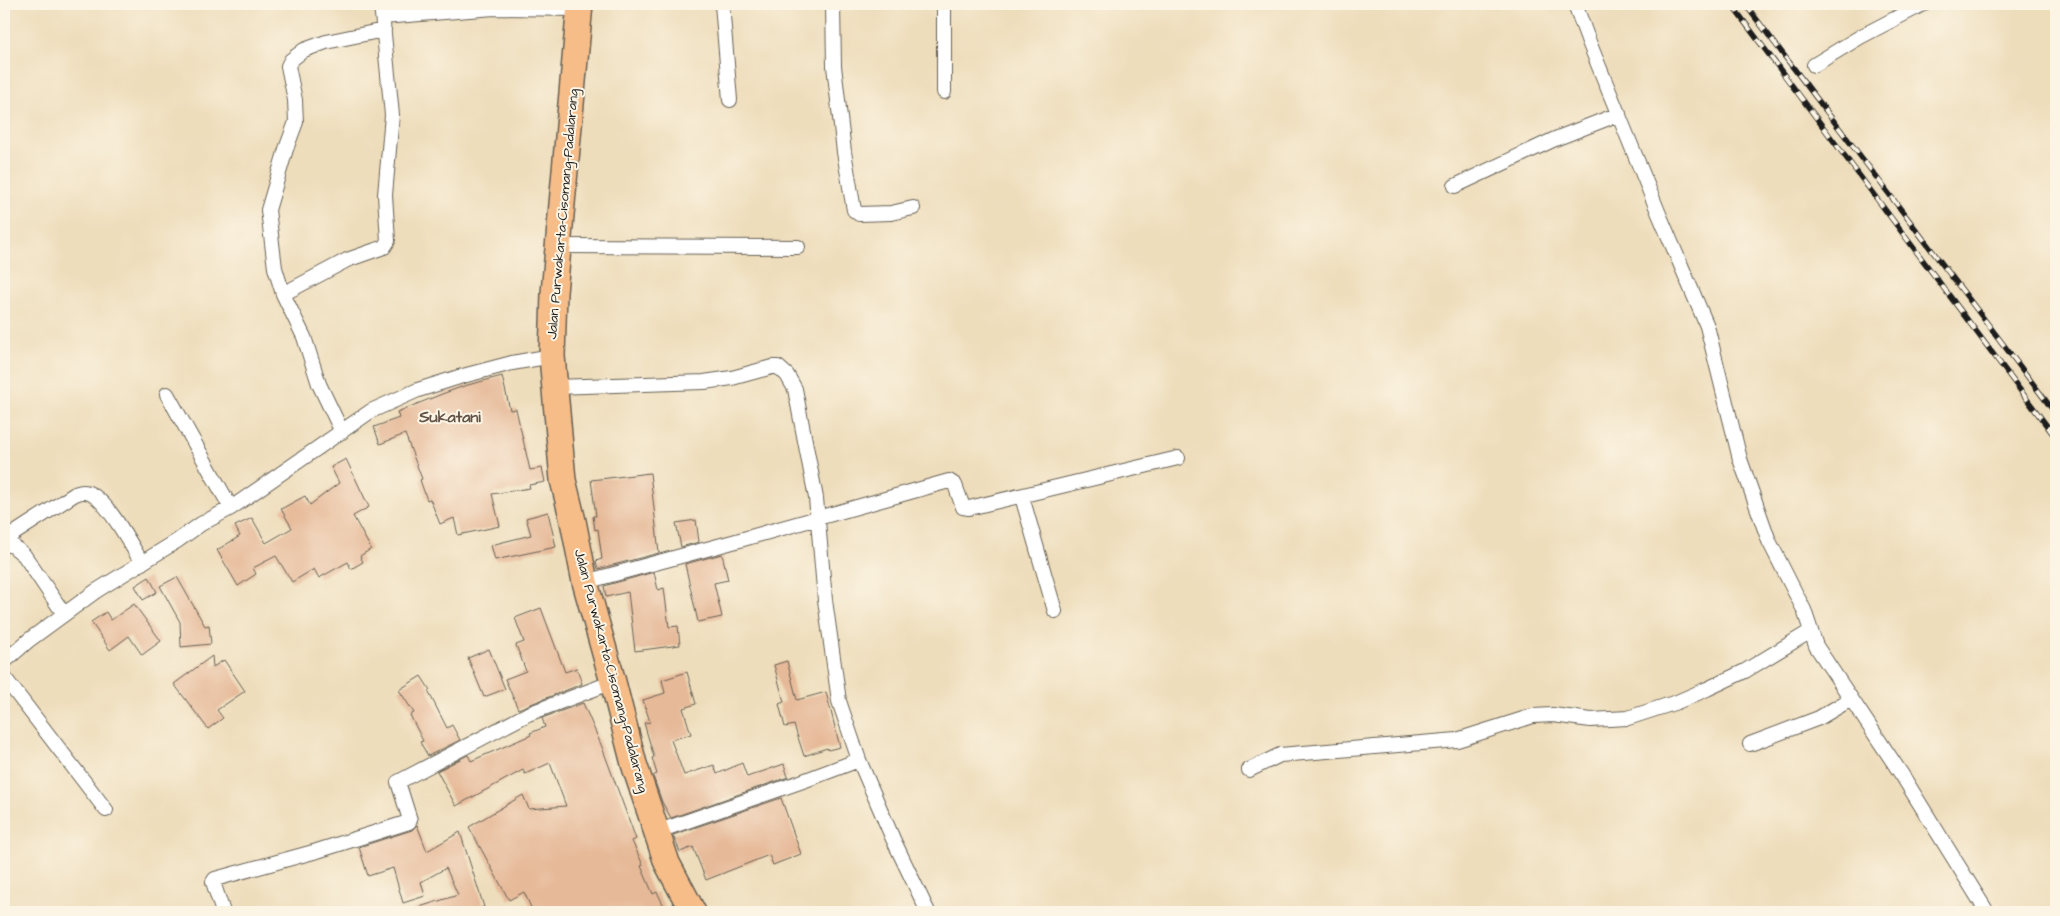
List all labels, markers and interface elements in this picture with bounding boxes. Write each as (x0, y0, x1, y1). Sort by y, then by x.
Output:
street label: Jalan Purwakarta–Cisomang–Padalarang (542, 88, 584, 340)
district label: Sukatani (418, 406, 481, 428)
street label: Jalan Purwakarta–Cisomang–Padalarang (569, 547, 653, 795)

